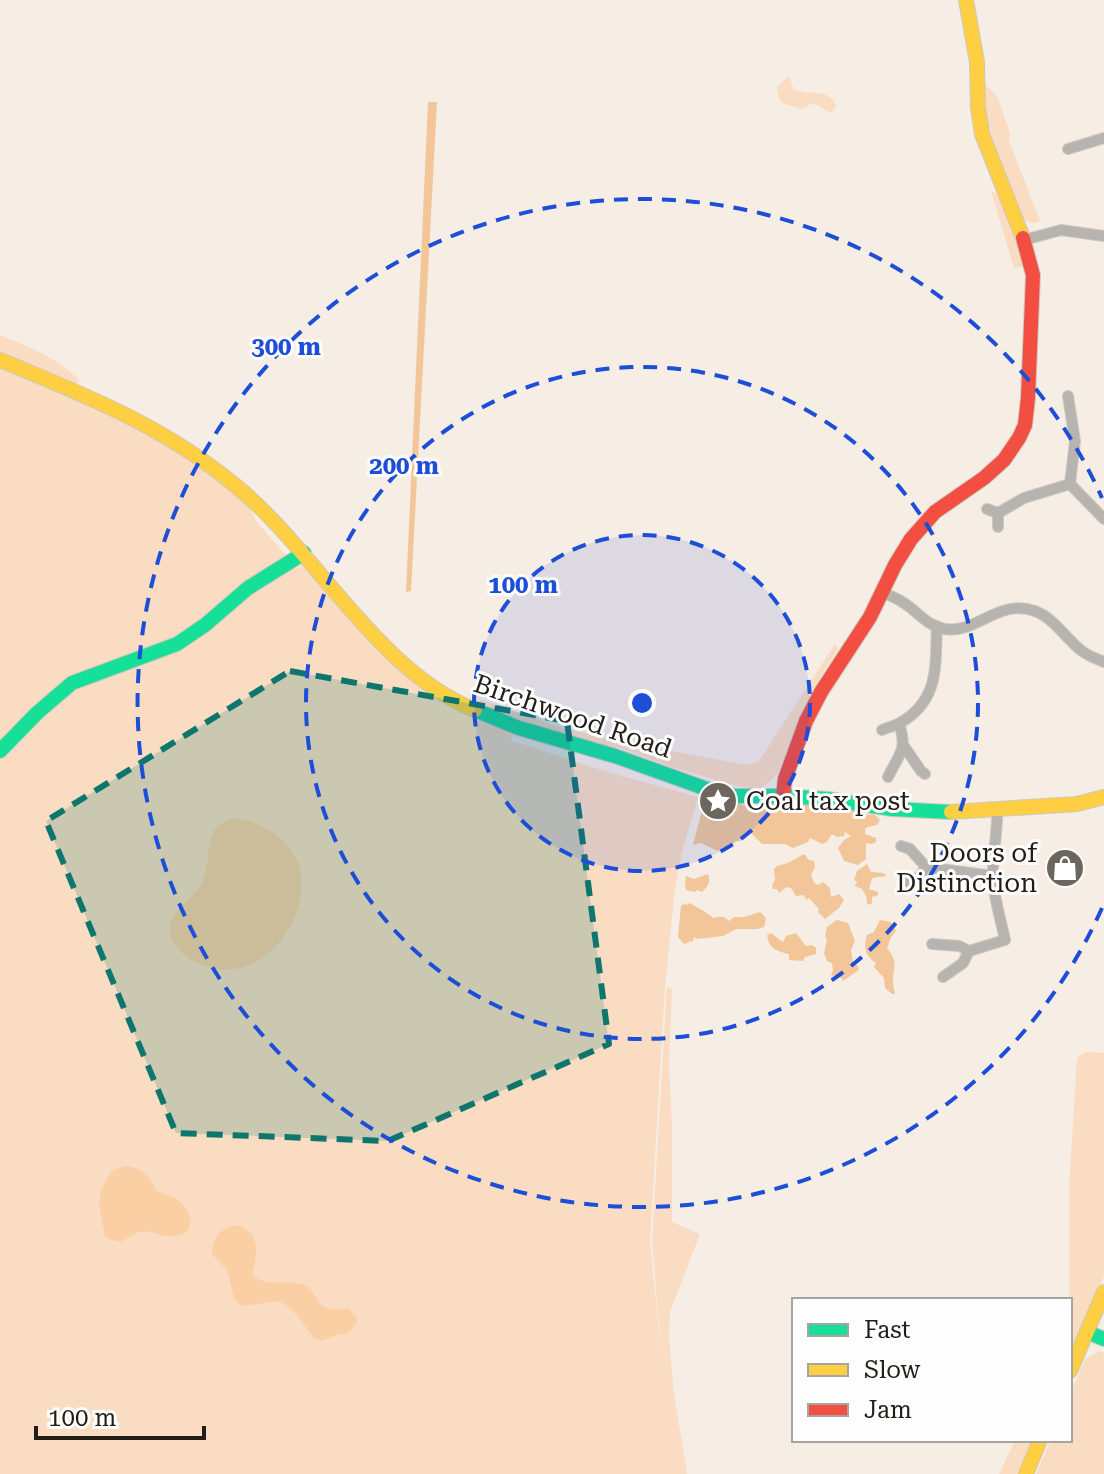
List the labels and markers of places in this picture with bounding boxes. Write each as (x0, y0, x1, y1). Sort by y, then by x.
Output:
centre of rings (628, 689, 656, 717)
place icon: Coal tax post (697, 780, 739, 822)
place label: Coal tax post (746, 786, 910, 816)
place label: Doors of Distinction (896, 838, 1038, 898)
shop icon: Doors of Distinction (1044, 847, 1086, 889)

